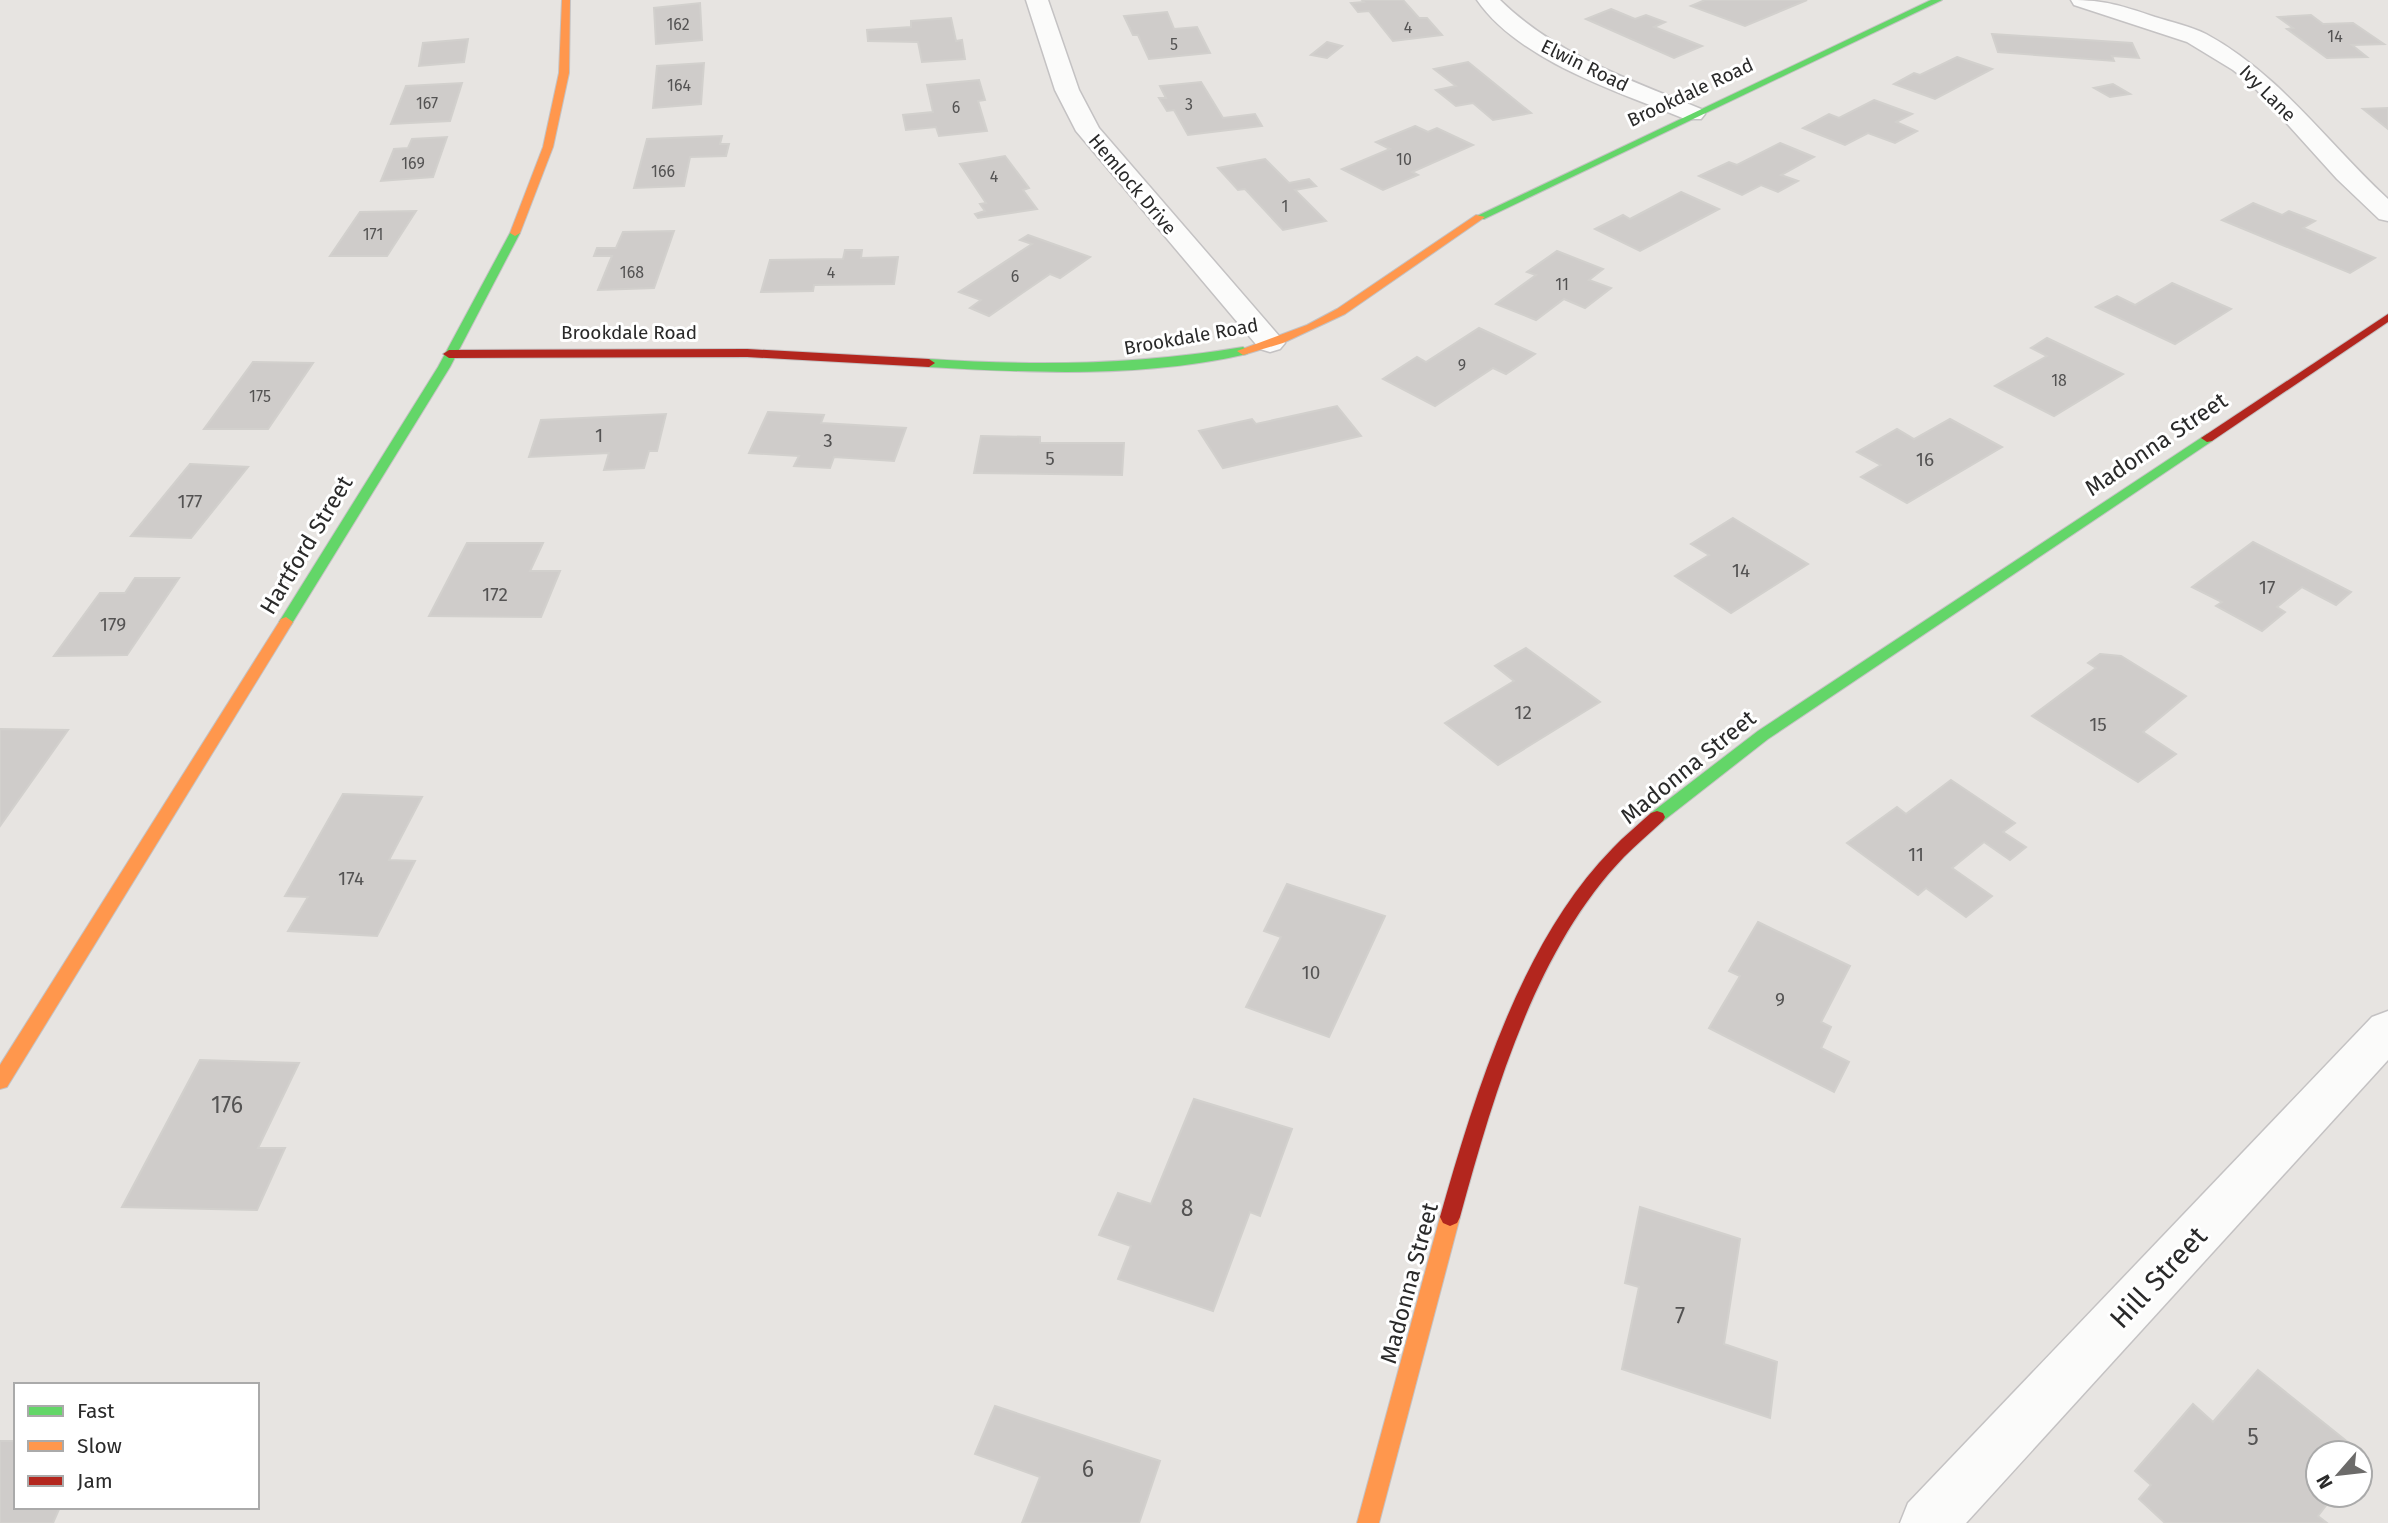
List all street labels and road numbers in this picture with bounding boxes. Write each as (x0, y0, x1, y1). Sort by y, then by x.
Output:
street label: Elwin Road (1537, 34, 1632, 97)
street label: Brookdale Road (1624, 53, 1757, 132)
street label: Ivy Lane (2235, 60, 2301, 126)
street label: Hemlock Drive (1084, 129, 1181, 239)
street label: Brookdale Road (1122, 313, 1260, 360)
street label: Brookdale Road (561, 321, 697, 344)
street label: Madonna Street (2080, 386, 2233, 502)
street label: Hartford Street (254, 470, 359, 619)
street label: Madonna Street (1615, 704, 1762, 830)
street label: Madonna Street (1374, 1199, 1444, 1367)
street label: Hill Street (2103, 1219, 2214, 1335)

